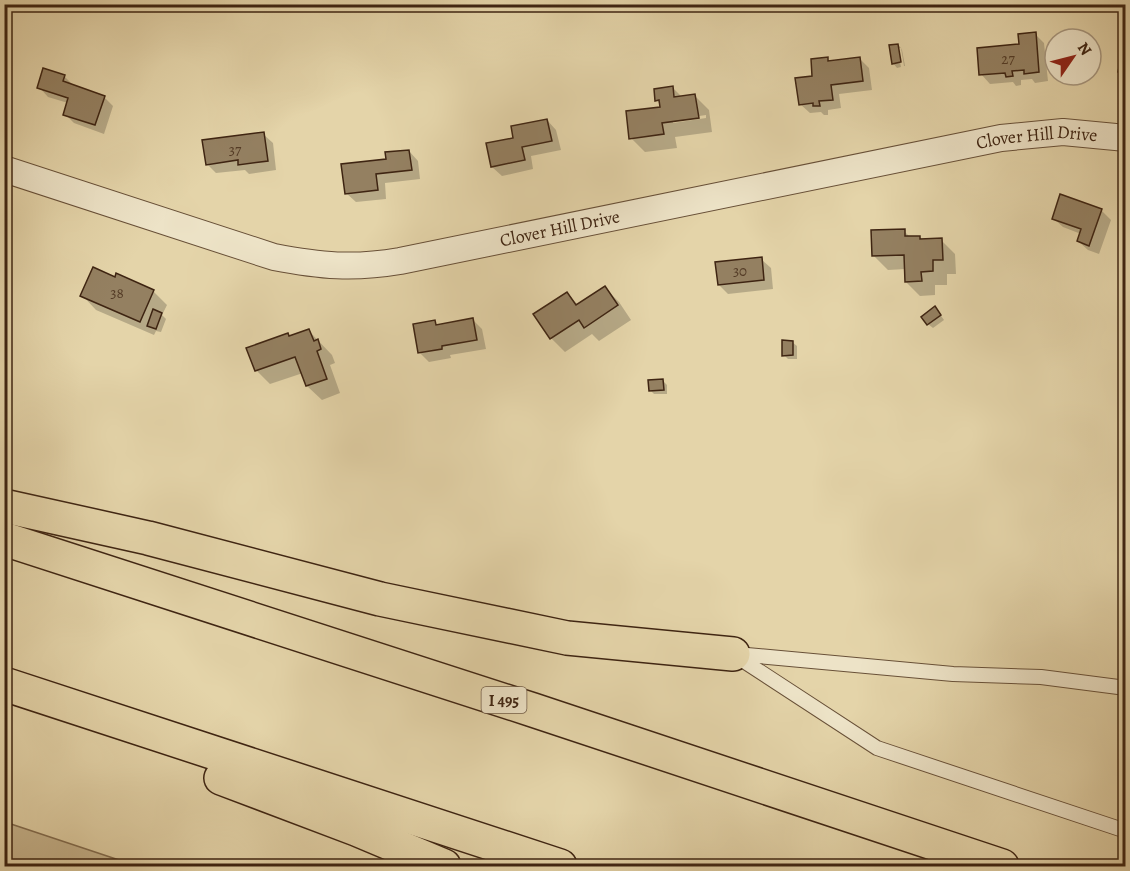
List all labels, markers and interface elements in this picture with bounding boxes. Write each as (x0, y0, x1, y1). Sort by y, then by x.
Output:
north arrow (1043, 27, 1103, 87)
text: N (1072, 38, 1097, 60)
house number: 27 (1001, 49, 1015, 69)
street label: Clover Hill Drive (974, 119, 1098, 155)
house number: 37 (229, 140, 242, 160)
street label: Clover Hill Drive (498, 204, 622, 252)
house number: 30 (733, 261, 747, 281)
house number: 38 (110, 283, 124, 303)
road number: I 495 (482, 687, 526, 713)

